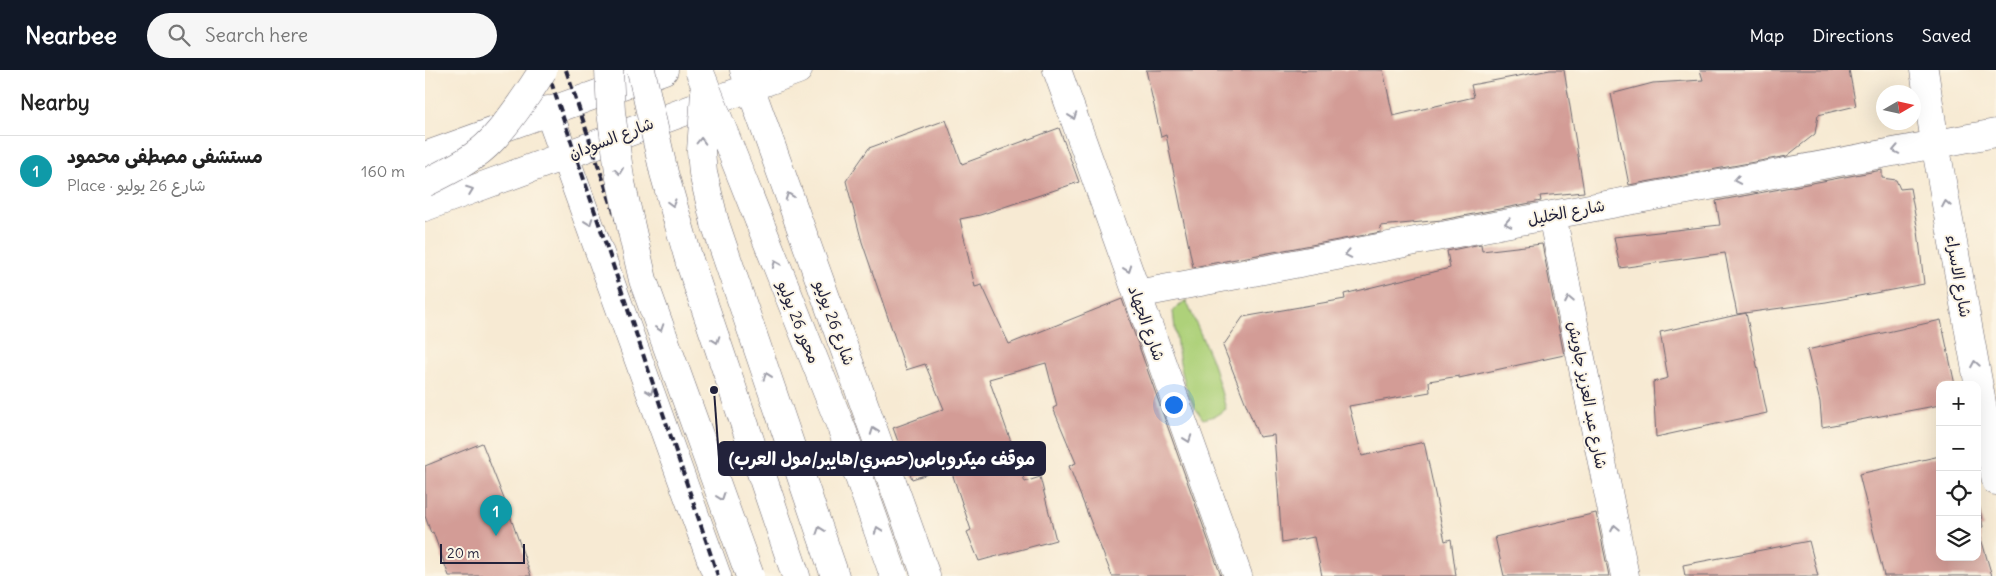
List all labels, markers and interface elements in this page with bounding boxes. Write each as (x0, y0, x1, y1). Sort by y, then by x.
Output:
search box (147, 13, 497, 58)
text: Nearbee (25, 20, 117, 50)
icon: search (165, 21, 193, 49)
text: Search here (205, 23, 308, 47)
text: Map (1749, 24, 1784, 47)
text: Directions (1812, 24, 1894, 47)
text: Saved (1922, 24, 1971, 47)
north arrow (1876, 85, 1921, 130)
text: Nearby (20, 89, 90, 116)
one-way arrow (1067, 111, 1077, 120)
street label: شارع السودان (566, 113, 657, 165)
one-way arrow (696, 137, 706, 144)
text: مستشفى مصطفى محمود (67, 144, 263, 168)
one-way arrow (1892, 145, 1901, 155)
text: 1 (33, 161, 39, 181)
text: 160 m (361, 161, 405, 181)
one-way arrow (614, 166, 624, 175)
text: Place · شارع 26 يوليو (67, 175, 206, 195)
one-way arrow (1732, 175, 1741, 185)
one-way arrow (466, 186, 474, 196)
one-way arrow (785, 192, 795, 201)
street label: شارع الخليل (1526, 195, 1607, 231)
one-way arrow (667, 198, 677, 206)
one-way arrow (1941, 200, 1951, 209)
one-way arrow (583, 217, 593, 226)
one-way arrow (1504, 217, 1512, 228)
street label: شارع الاسراء (1940, 233, 1976, 319)
one-way arrow (1344, 248, 1353, 258)
one-way arrow (772, 260, 782, 269)
one-way arrow (1122, 264, 1132, 273)
street label: محور 26 يوليو (772, 277, 825, 367)
street label: شارع 26 يوليو (808, 277, 860, 369)
street label: شارع الجهاد (1122, 283, 1170, 364)
one-way arrow (1565, 296, 1575, 305)
street label: شارع عبد العزيز جاويش (1562, 319, 1612, 471)
one-way arrow (654, 323, 664, 331)
one-way arrow (710, 335, 720, 343)
one-way arrow (1970, 360, 1980, 368)
one-way arrow (763, 372, 773, 381)
map controls (1936, 381, 1981, 561)
button: + (1936, 381, 1981, 426)
one-way arrow (644, 386, 654, 395)
your location (1161, 392, 1187, 418)
button: − (1936, 426, 1981, 471)
one-way arrow (870, 428, 880, 436)
one-way arrow (1182, 434, 1192, 442)
callout: موقف ميكروباص(حصري/هايبر/مول العرب) (719, 442, 1045, 475)
text: موقف ميكروباص(حصري/هايبر/مول العرب) (729, 447, 1035, 473)
button: locate (1936, 471, 1981, 516)
one-way arrow (715, 492, 725, 501)
pin: 1 (480, 495, 512, 536)
button: layers (1936, 516, 1981, 561)
one-way arrow (1611, 524, 1621, 533)
one-way arrow (815, 526, 825, 535)
one-way arrow (874, 526, 884, 535)
scale bar (440, 541, 525, 564)
text: 20 m (447, 544, 480, 562)

